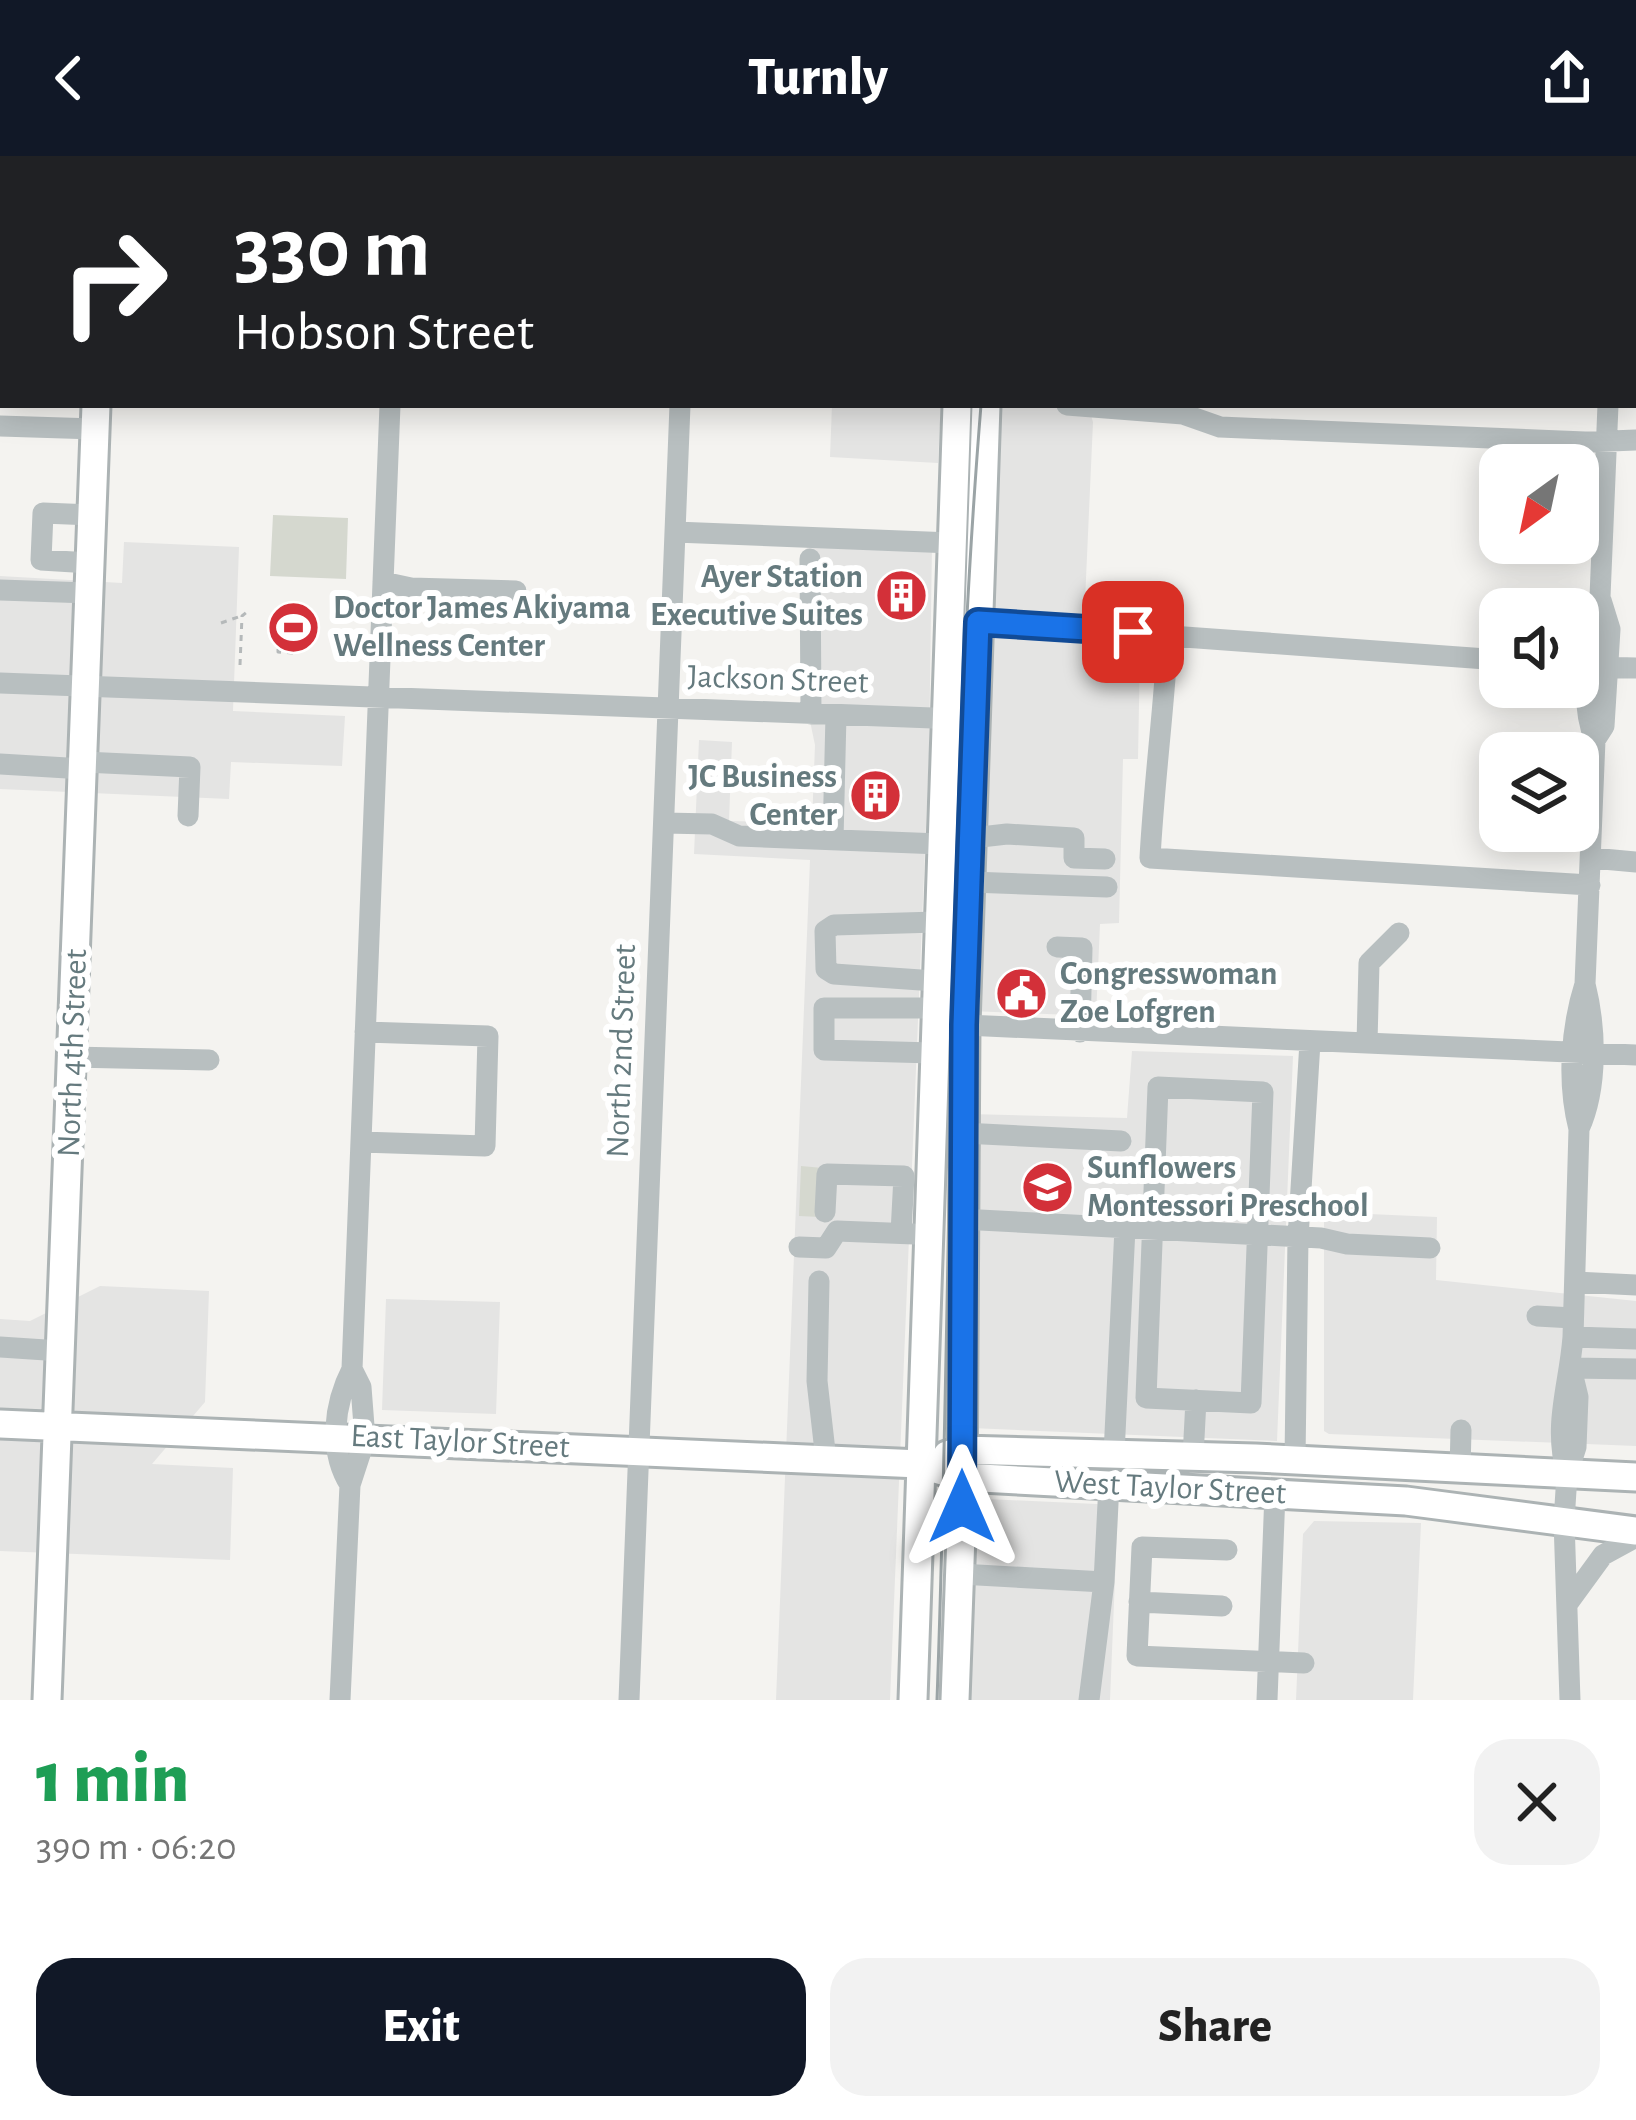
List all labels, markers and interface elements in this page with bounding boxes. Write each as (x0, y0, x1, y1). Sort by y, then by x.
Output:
icon: back (36, 45, 102, 111)
icon: share (1534, 45, 1600, 111)
text: Turnly (748, 51, 888, 105)
icon: right (36, 204, 192, 360)
text: 330 m (234, 208, 431, 292)
text: Hobson Street (234, 306, 534, 360)
north arrow (1479, 444, 1599, 564)
map controls (1479, 444, 1599, 852)
place label: Ayer Station Executive Suites (650, 561, 863, 632)
building icon: Ayer Station Executive Suites (874, 568, 930, 624)
pin (1082, 581, 1184, 683)
button: sound (1479, 588, 1599, 708)
place label: Doctor James Akiyama Wellness Center (333, 592, 631, 663)
sports icon: Doctor James Akiyama Wellness Center (266, 599, 322, 655)
icon: arrive (1100, 599, 1166, 665)
street label: Jackson Street (687, 660, 869, 700)
button: layers (1479, 732, 1599, 852)
place label: JC Business Center (688, 761, 838, 832)
building icon: JC Business Center (848, 768, 904, 824)
street label: North 2nd Street (602, 943, 642, 1158)
street label: North 4th Street (53, 948, 93, 1158)
place label: Congresswoman Zoe Lofgren (1060, 958, 1278, 1029)
public building icon: Congresswoman Zoe Lofgren (993, 965, 1049, 1021)
place label: Sunflowers Montessori Preschool (1087, 1152, 1369, 1223)
school or university icon: Sunflowers Montessori Preschool (1020, 1159, 1076, 1215)
street label: East Taylor Street (350, 1420, 571, 1464)
position arrow (899, 1444, 1025, 1570)
street label: West Taylor Street (1053, 1465, 1287, 1511)
button: close (1474, 1739, 1600, 1865)
text: 1 min (36, 1743, 189, 1815)
text: 390 m · 06:20 (36, 1828, 237, 1867)
button: Exit (36, 1958, 806, 2096)
button: Share (830, 1958, 1600, 2096)

